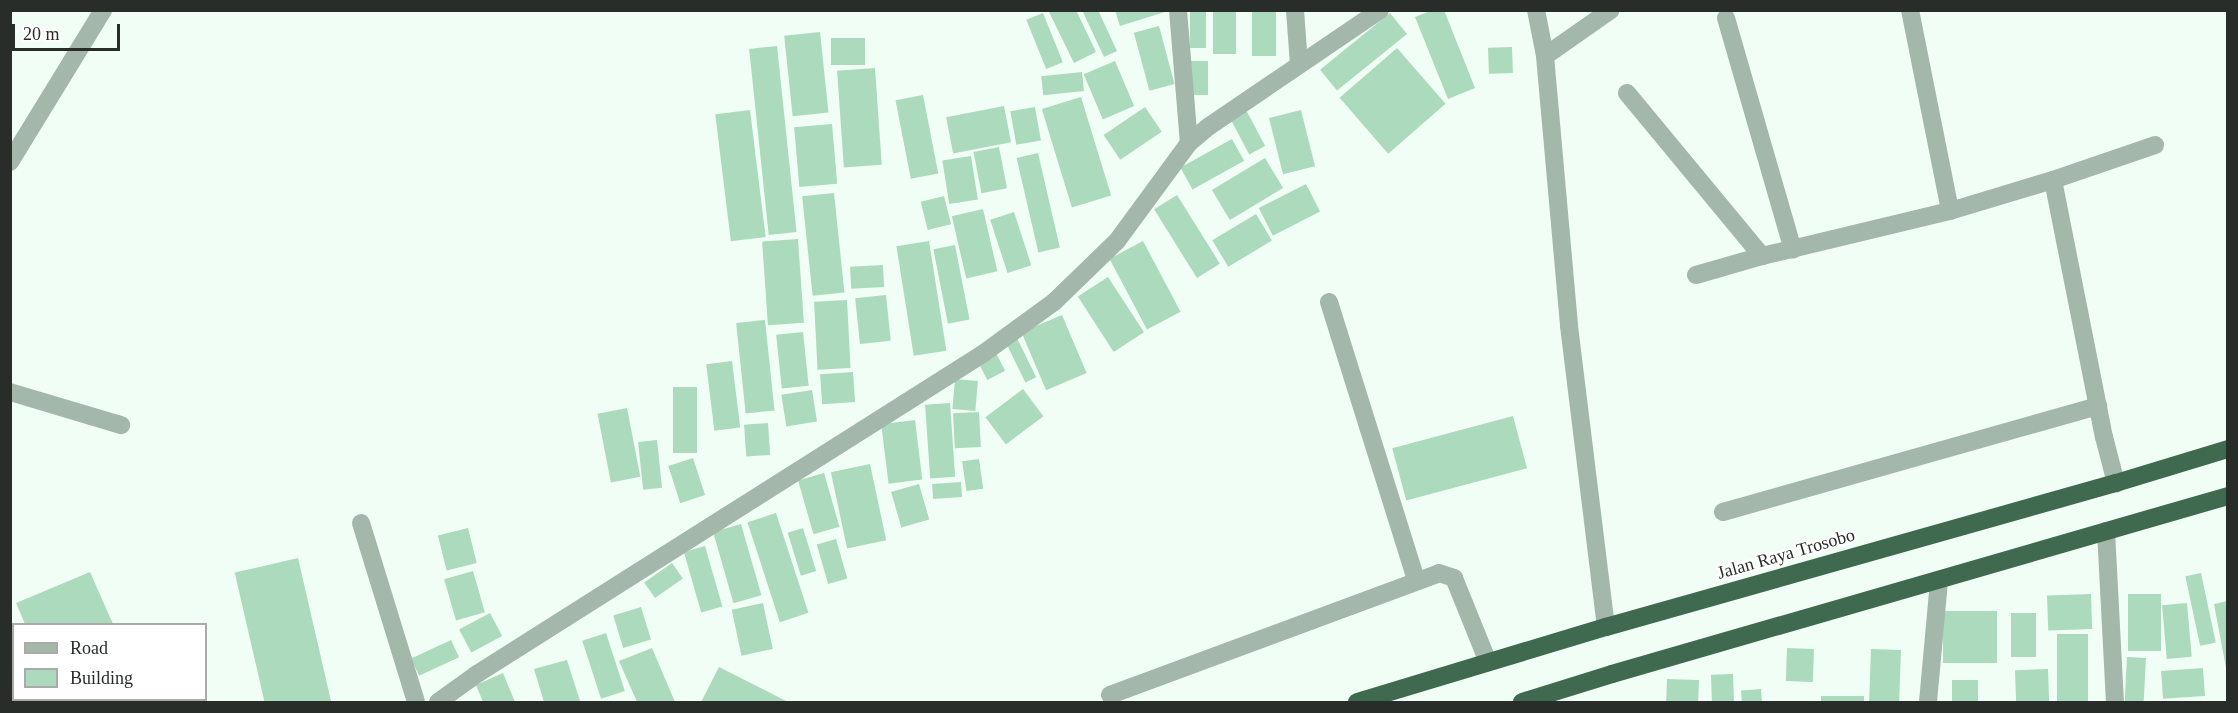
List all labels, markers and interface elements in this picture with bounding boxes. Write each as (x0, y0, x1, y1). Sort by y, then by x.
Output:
scale bar (15, 12, 123, 50)
text: 20 m (23, 24, 60, 44)
street label: Jalan Raya Trosobo (1715, 524, 1857, 584)
legend (12, 623, 207, 701)
text: Road (70, 638, 108, 658)
text: Building (70, 668, 133, 688)

